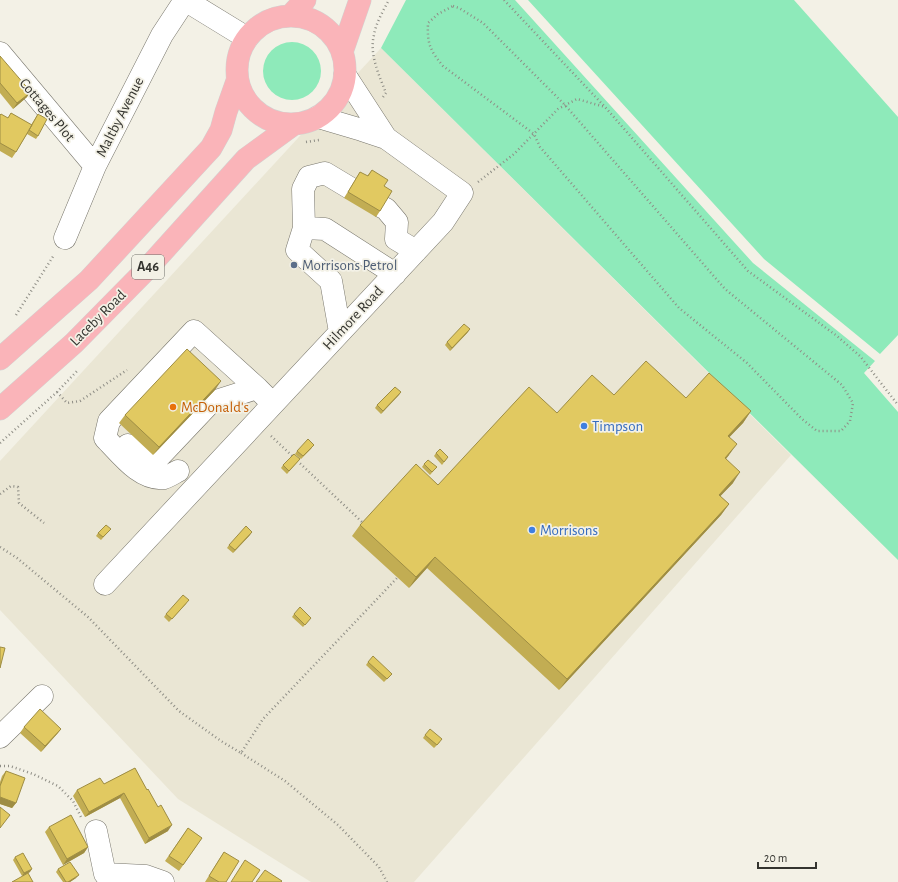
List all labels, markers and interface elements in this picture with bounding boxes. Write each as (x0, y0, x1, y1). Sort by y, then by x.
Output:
street label: Maltby Avenue (94, 75, 147, 159)
street label: Cottages Plot (16, 76, 78, 145)
road number: A46 (132, 255, 164, 279)
place label: Morrisons Petrol (302, 258, 397, 273)
marker: Morrisons Petrol (289, 260, 299, 270)
street label: Hilmore Road (320, 283, 386, 353)
street label: Laceby Road (67, 287, 129, 349)
place label: McDonald's (181, 400, 249, 415)
marker: McDonald's (168, 402, 178, 412)
place label: Timpson (592, 419, 643, 434)
marker: Timpson (579, 421, 589, 431)
place label: Morrisons (540, 523, 598, 538)
marker: Morrisons (527, 525, 537, 535)
scale bar (758, 844, 816, 870)
text: 20 m (764, 852, 787, 864)

